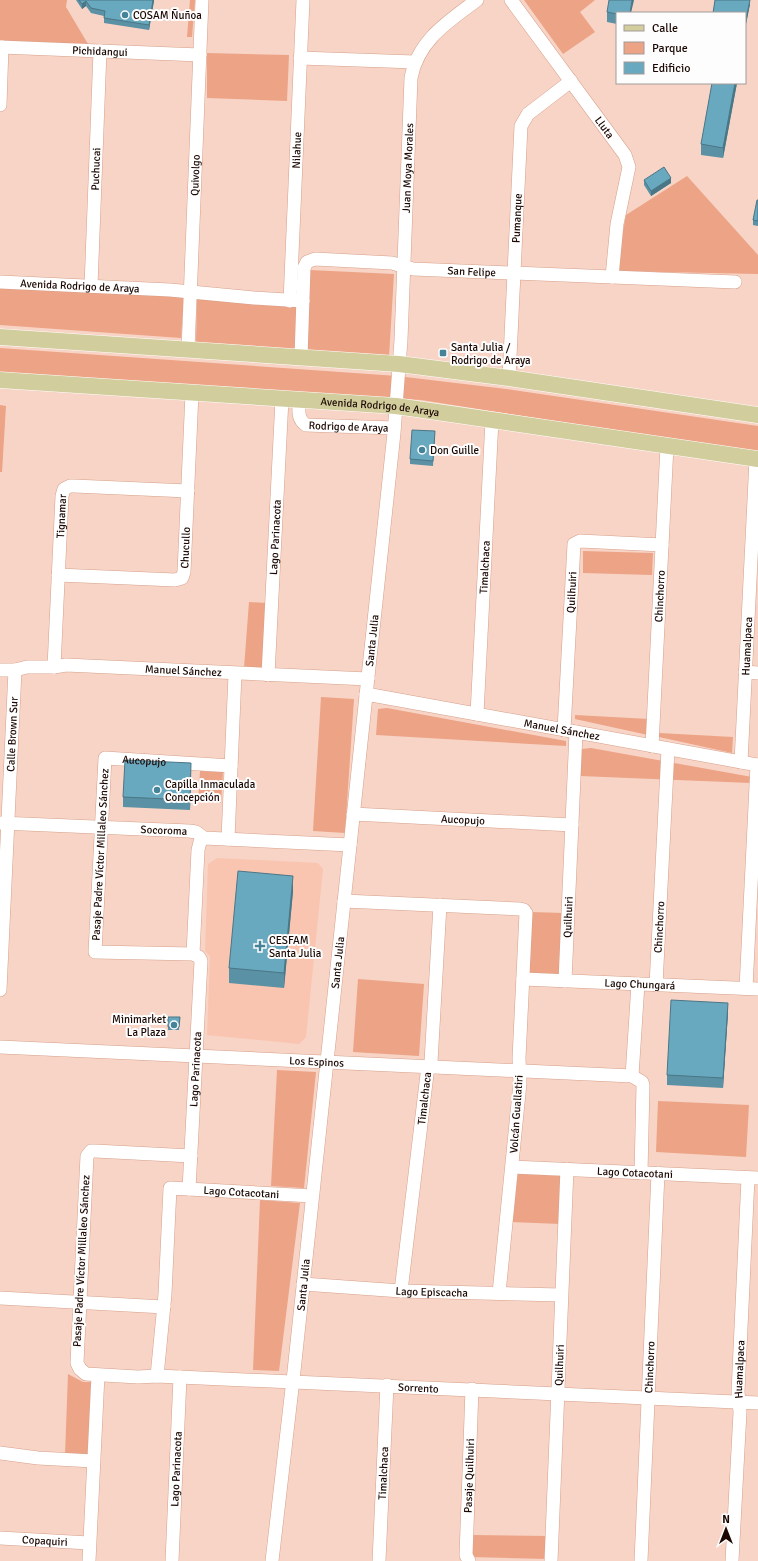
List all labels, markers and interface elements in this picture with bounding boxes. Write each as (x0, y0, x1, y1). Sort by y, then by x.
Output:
place label: COSAM Ñuñoa (133, 9, 202, 22)
marker: COSAM Ñuñoa (120, 10, 130, 20)
legend (616, 12, 746, 84)
text: Calle (652, 21, 678, 36)
text: Parque (652, 41, 688, 56)
street label: Pichidangui (72, 44, 128, 59)
text: Edificio (652, 61, 690, 76)
street label: Lluta (592, 114, 617, 142)
street label: Juan Moya Morales (400, 123, 416, 213)
street label: Nilahue (290, 131, 304, 169)
street label: Puchucai (89, 147, 103, 191)
street label: Quivolgo (188, 154, 203, 196)
street label: Pumanque (509, 193, 525, 243)
street label: San Felipe (447, 264, 496, 279)
street label: Avenida Rodrigo de Araya (20, 277, 140, 296)
place label: Santa Julia / Rodrigo de Araya (451, 341, 531, 367)
marker: Santa Julia / Rodrigo de Araya (438, 348, 448, 358)
street label: Avenida Rodrigo de Araya (320, 395, 441, 419)
street label: Rodrigo de Araya (309, 419, 389, 435)
place label: Don Guille (430, 444, 479, 457)
marker: Don Guille (417, 445, 427, 455)
street label: Tignamar (54, 494, 69, 539)
street label: Lago Parinacota (267, 499, 284, 575)
street label: Chucullo (178, 526, 193, 569)
street label: Timalchaca (477, 540, 493, 594)
street label: Chinchorro (652, 570, 668, 623)
street label: Quilhuiri (564, 571, 580, 613)
street label: Santa Julia (363, 613, 382, 667)
street label: Huamalpaca (739, 616, 755, 676)
street label: Manuel Sánchez (145, 663, 222, 679)
street label: Calle Brown Sur (4, 697, 21, 772)
street label: Manuel Sánchez (523, 717, 601, 743)
street label: Aucopujo (122, 753, 167, 769)
street label: Pasaje Padre Víctor Millaleo Sánchez (90, 768, 111, 941)
place label: Capilla Inmaculada Concepción (165, 778, 256, 804)
marker: Capilla Inmaculada Concepción (152, 785, 162, 795)
street label: Aucopujo (440, 812, 485, 828)
street label: Socoroma (140, 823, 188, 838)
street label: Quilhuiri (561, 896, 576, 938)
street label: Chinchorro (652, 900, 667, 953)
place label: CESFAM Santa Julia (269, 934, 322, 960)
street label: Santa Julia (329, 936, 347, 989)
marker: CESFAM Santa Julia (254, 940, 266, 952)
street label: Lago Chungará (604, 976, 676, 992)
place label: Minimarket La Plaza (112, 1013, 166, 1039)
marker: Minimarket La Plaza (169, 1020, 179, 1030)
street label: Lago Parinacota (187, 1031, 204, 1107)
street label: Los Espinos (289, 1054, 345, 1070)
street label: Timalchaca (415, 1071, 434, 1126)
street label: Volcán Guallatiri (507, 1074, 526, 1154)
street label: Lago Cotacotani (597, 1165, 673, 1181)
street label: Pasaje Padre Víctor Millaleo Sánchez (70, 1175, 93, 1347)
street label: Lago Cotacotani (203, 1184, 280, 1201)
street label: Santa Julia (294, 1258, 313, 1312)
street label: Lago Episcacha (395, 1285, 469, 1300)
street label: Huamalpaca (732, 1339, 747, 1399)
street label: Chinchorro (642, 1341, 658, 1394)
street label: Quilhuiri (552, 1344, 567, 1386)
street label: Sorrento (398, 1381, 439, 1396)
street label: Lago Parinacota (168, 1431, 185, 1507)
street label: Pasaje Quilhuiri (462, 1438, 477, 1513)
street label: Timalchaca (376, 1446, 391, 1500)
north arrow (706, 1509, 746, 1549)
text: N (722, 1513, 730, 1526)
street label: Copaquiri (22, 1533, 68, 1549)

